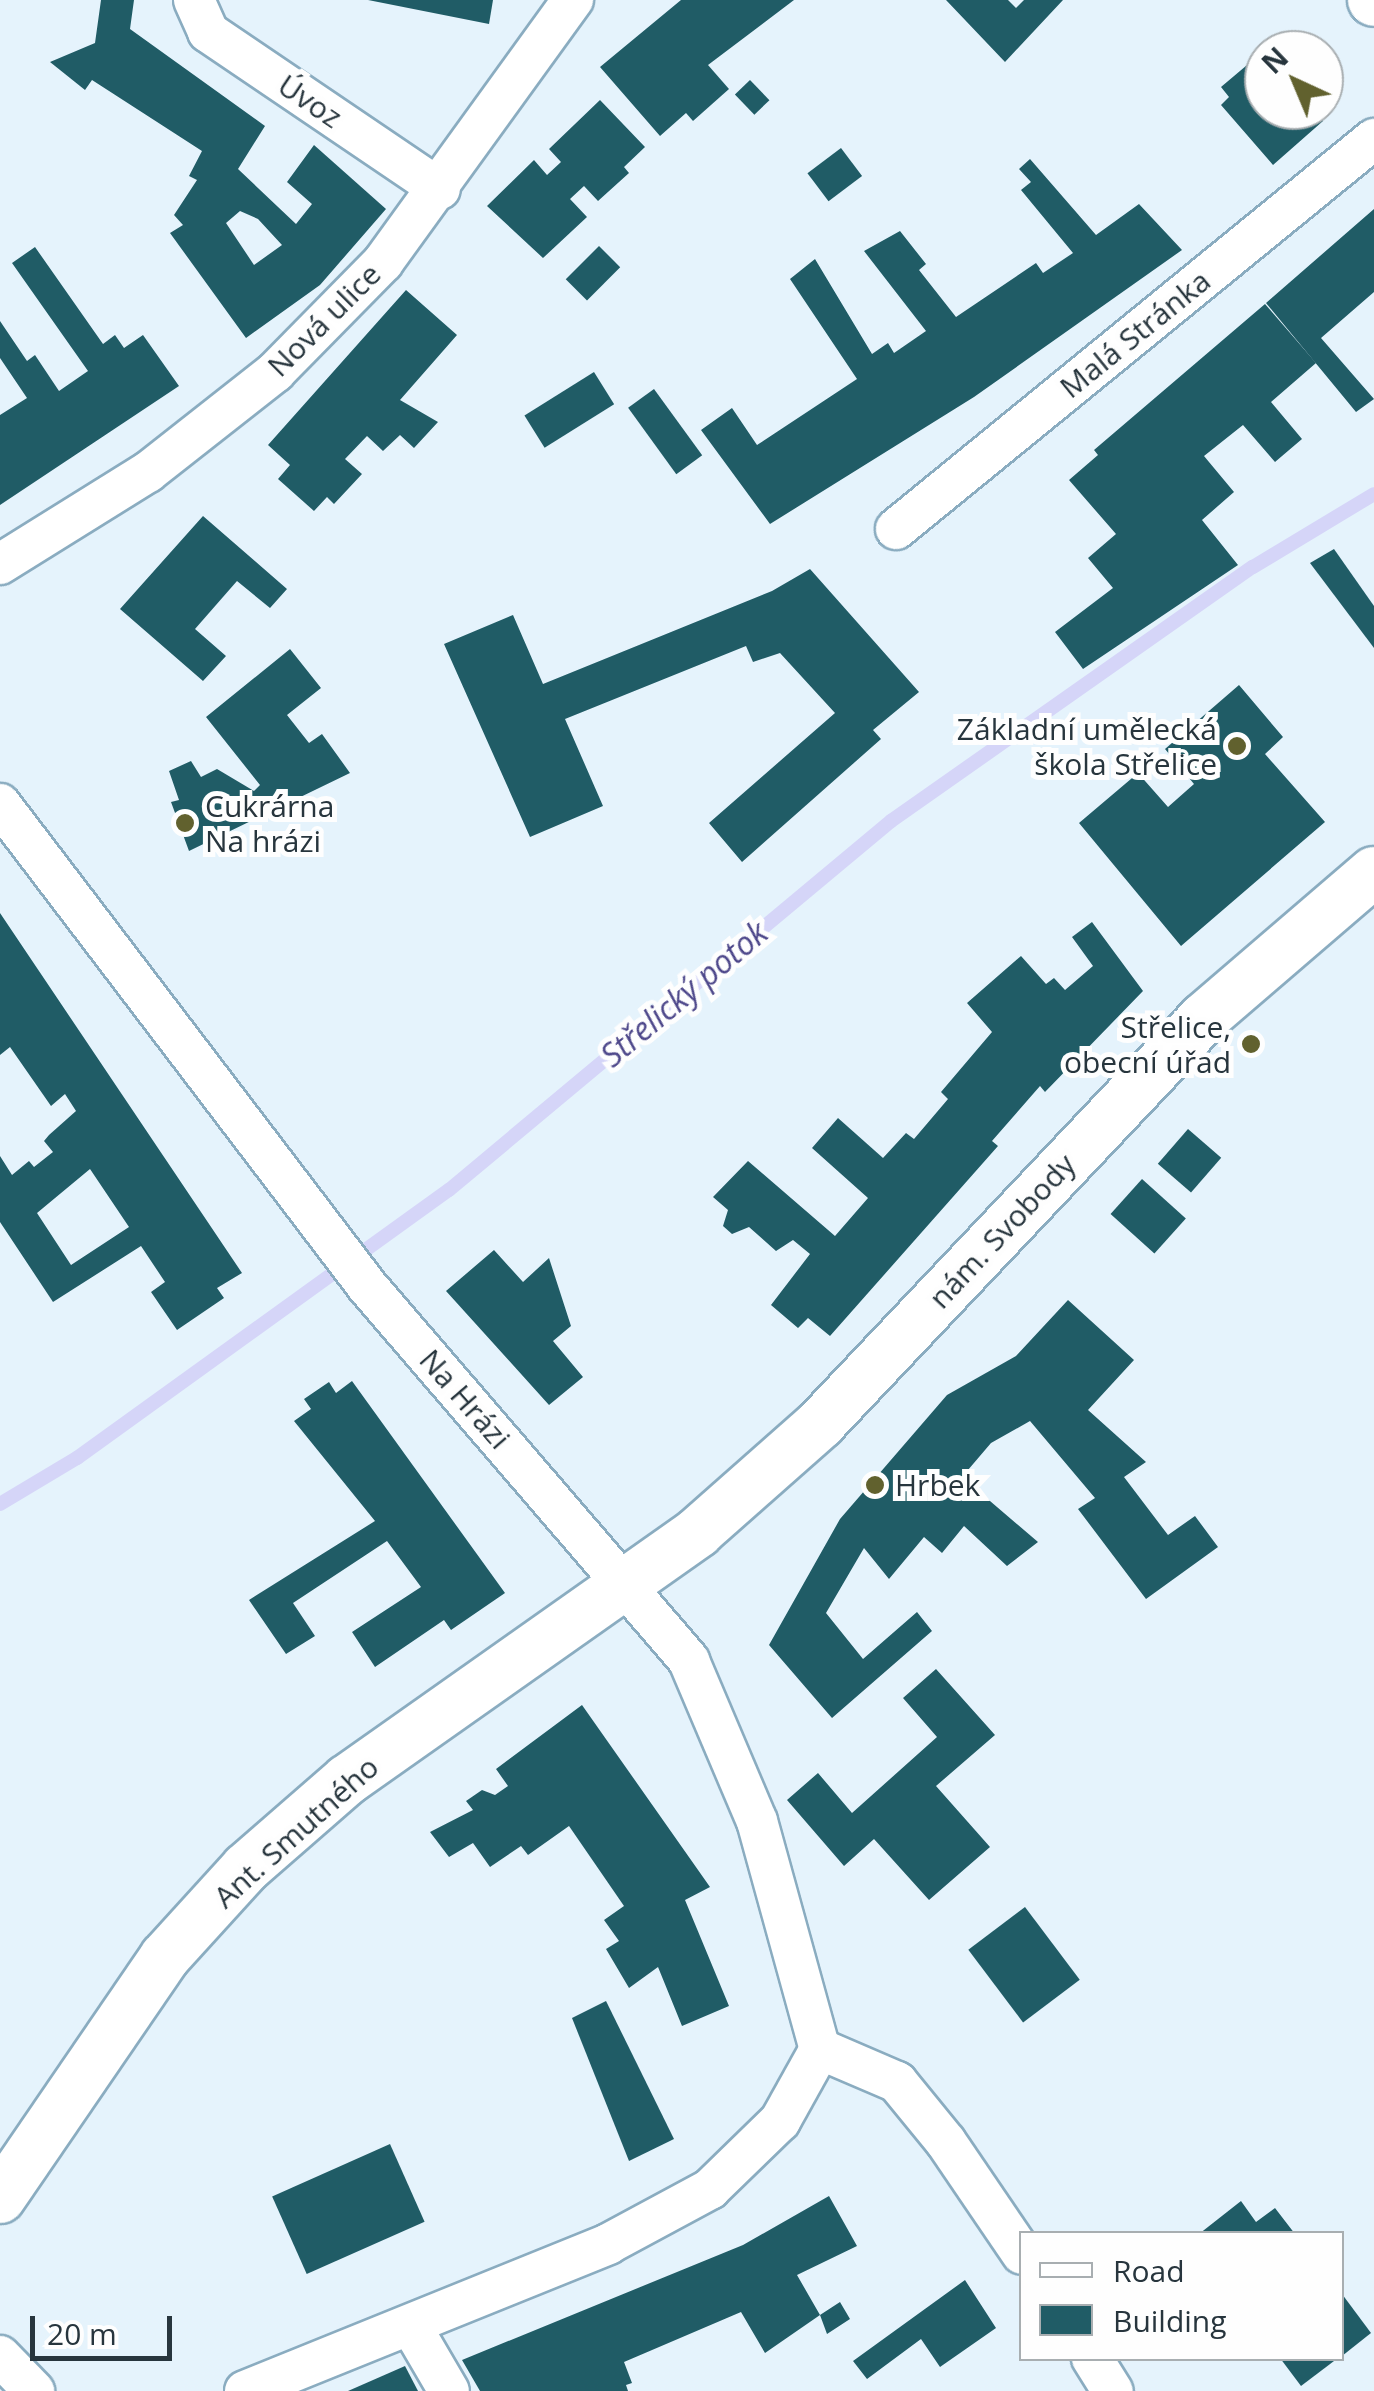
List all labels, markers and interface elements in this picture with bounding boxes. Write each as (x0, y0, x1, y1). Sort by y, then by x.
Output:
north arrow (1244, 30, 1344, 130)
text: N (1253, 38, 1296, 81)
street label: Úvoz (271, 67, 349, 135)
street label: Nová ulice (260, 256, 388, 384)
street label: Malá Stránka (1053, 263, 1217, 405)
place label: Základní umělecká škola Střelice (957, 711, 1217, 782)
marker: Základní umělecká škola Střelice (1226, 735, 1248, 757)
place label: Cukrárna Na hrázi (205, 788, 334, 858)
marker: Cukrárna Na hrázi (174, 812, 196, 834)
water label: Střelický potok (593, 913, 775, 1075)
place label: Střelice, obecní úřad (1064, 1009, 1231, 1080)
marker: Střelice, obecní úřad (1240, 1033, 1262, 1055)
street label: nám. Svobody (921, 1146, 1083, 1316)
street label: Na Hrázi (412, 1342, 518, 1456)
place label: Hrbek (895, 1467, 980, 1503)
marker: Hrbek (864, 1474, 886, 1496)
street label: Ant. Smutného (206, 1749, 386, 1915)
legend (1019, 2231, 1344, 2361)
text: Road (1113, 2250, 1185, 2291)
scale bar (35, 2296, 178, 2358)
text: Building (1113, 2300, 1227, 2341)
text: 20 m (47, 2313, 117, 2354)

